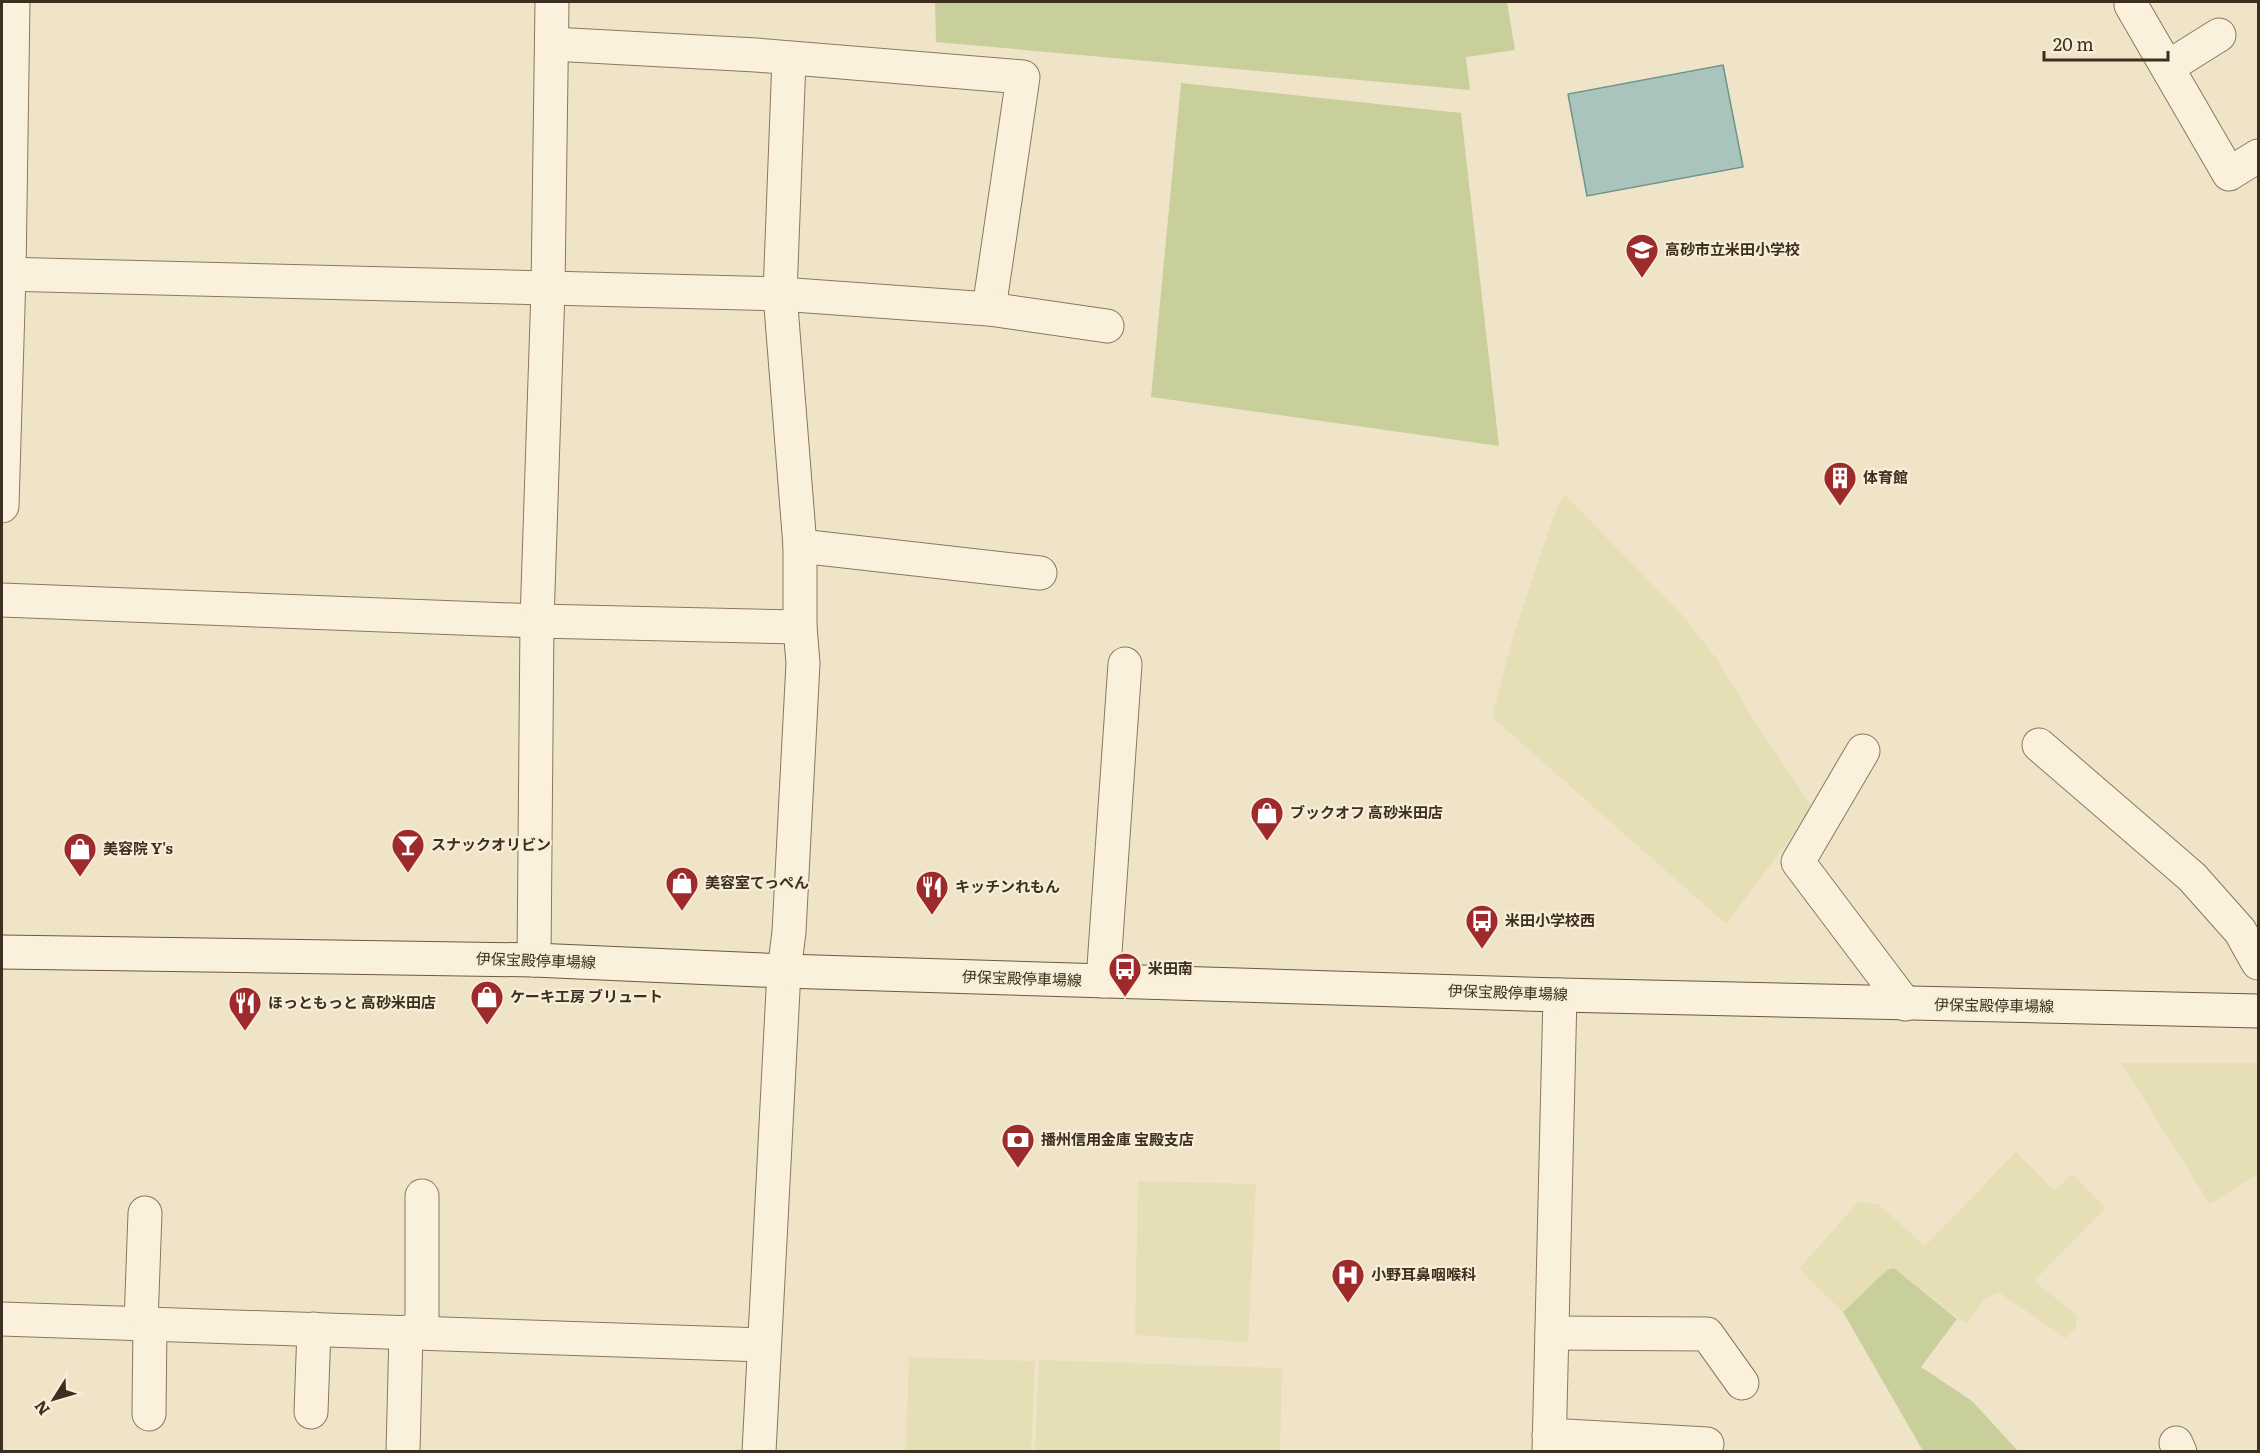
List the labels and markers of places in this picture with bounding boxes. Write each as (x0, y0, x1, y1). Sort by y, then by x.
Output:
school or university icon: 高砂市立米田小学校 (1624, 232, 1660, 279)
place label: 高砂市立米田小学校 (1665, 237, 1800, 260)
building icon: 体育館 (1822, 460, 1858, 507)
place label: 体育館 (1863, 465, 1908, 488)
shop icon: ブックオフ 高砂米田店 (1249, 795, 1285, 842)
place label: ブックオフ 高砂米田店 (1290, 800, 1443, 823)
bar icon: スナックオリビン (390, 827, 426, 874)
shop icon: 美容院 Y's (62, 831, 98, 878)
place label: スナックオリビン (431, 832, 551, 855)
place label: 美容院 Y's (103, 836, 174, 859)
shop icon: 美容室てっぺん (664, 865, 700, 912)
restaurant icon: キッチンれもん (914, 869, 950, 916)
place label: 美容室てっぺん (705, 870, 809, 893)
place label: キッチンれもん (955, 874, 1060, 897)
bus stop icon: 米田小学校西 (1464, 903, 1500, 950)
place label: 米田小学校西 (1505, 908, 1595, 931)
bus stop icon: 米田南 (1107, 951, 1143, 998)
place label: 米田南 (1148, 956, 1193, 979)
shop icon: ケーキ工房 ブリュート (469, 979, 505, 1026)
place label: ケーキ工房 ブリュート (510, 984, 663, 1007)
restaurant icon: ほっともっと 高砂米田店 (227, 985, 263, 1032)
place label: ほっともっと 高砂米田店 (268, 990, 436, 1013)
bank icon: 播州信用金庫 宝殿支店 (1000, 1122, 1036, 1169)
place label: 播州信用金庫 宝殿支店 (1041, 1127, 1194, 1150)
hospital icon: 小野耳鼻咽喉科 (1330, 1257, 1366, 1304)
place label: 小野耳鼻咽喉科 (1371, 1262, 1476, 1285)

